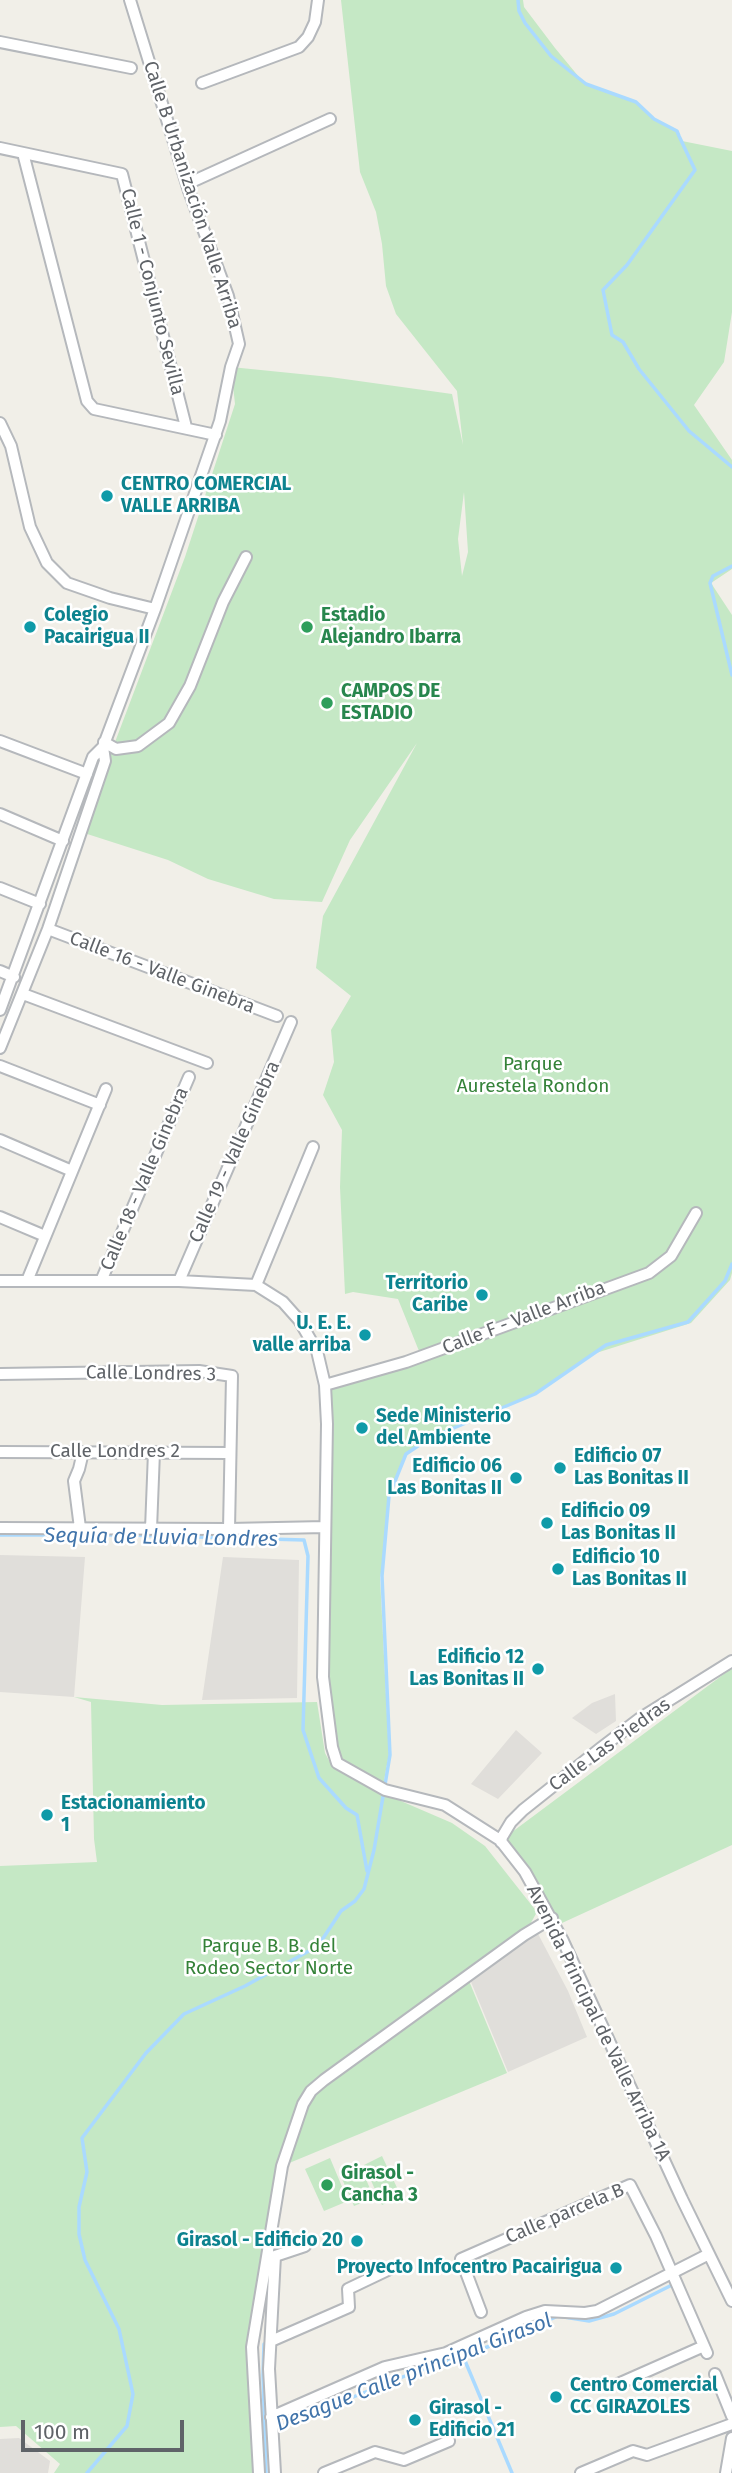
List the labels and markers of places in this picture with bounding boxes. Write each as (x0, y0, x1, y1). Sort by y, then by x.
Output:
place label: CENTRO COMERCIAL VALLE ARRIBA (121, 474, 291, 518)
marker: CENTRO COMERCIAL VALLE ARRIBA (99, 488, 115, 504)
place label: Colegio Pacairigua II (44, 605, 150, 649)
place label: Estadio Alejandro Ibarra (321, 605, 461, 649)
marker: Colegio Pacairigua II (22, 619, 38, 635)
marker: Estadio Alejandro Ibarra (299, 619, 315, 635)
place label: CAMPOS DE ESTADIO (341, 681, 440, 725)
marker: CAMPOS DE ESTADIO (319, 695, 335, 711)
place label: Territorio Caribe (386, 1273, 468, 1317)
marker: Territorio Caribe (474, 1287, 490, 1303)
place label: U. E. E. valle arriba (253, 1313, 351, 1357)
marker: U. E. E. valle arriba (357, 1327, 373, 1343)
place label: Sede Ministerio del Ambiente (376, 1406, 511, 1450)
marker: Sede Ministerio del Ambiente (354, 1420, 370, 1436)
place label: Edificio 07 Las Bonitas II (574, 1446, 689, 1490)
place label: Edificio 06 Las Bonitas II (387, 1456, 502, 1500)
marker: Edificio 07 Las Bonitas II (552, 1460, 568, 1476)
marker: Edificio 06 Las Bonitas II (508, 1470, 524, 1486)
place label: Edificio 09 Las Bonitas II (561, 1501, 676, 1545)
marker: Edificio 09 Las Bonitas II (539, 1515, 555, 1531)
place label: Edificio 10 Las Bonitas II (572, 1547, 687, 1591)
marker: Edificio 10 Las Bonitas II (550, 1561, 566, 1577)
place label: Edificio 12 Las Bonitas II (409, 1647, 524, 1691)
marker: Edificio 12 Las Bonitas II (530, 1661, 546, 1677)
place label: Estacionamiento 1 (61, 1793, 205, 1837)
marker: Estacionamiento 1 (39, 1807, 55, 1823)
place label: Girasol - Cancha 3 (341, 2163, 418, 2207)
marker: Girasol - Cancha 3 (319, 2177, 335, 2193)
place label: Girasol - Edificio 20 (177, 2230, 343, 2252)
marker: Girasol - Edificio 20 (349, 2233, 365, 2249)
place label: Proyecto Infocentro Pacairigua (337, 2257, 602, 2279)
marker: Proyecto Infocentro Pacairigua (608, 2260, 624, 2276)
place label: Centro Comercial CC GIRAZOLES (570, 2375, 718, 2419)
marker: Centro Comercial CC GIRAZOLES (548, 2389, 564, 2405)
place label: Girasol - Edificio 21 (429, 2398, 515, 2442)
marker: Girasol - Edificio 21 (407, 2412, 423, 2428)

